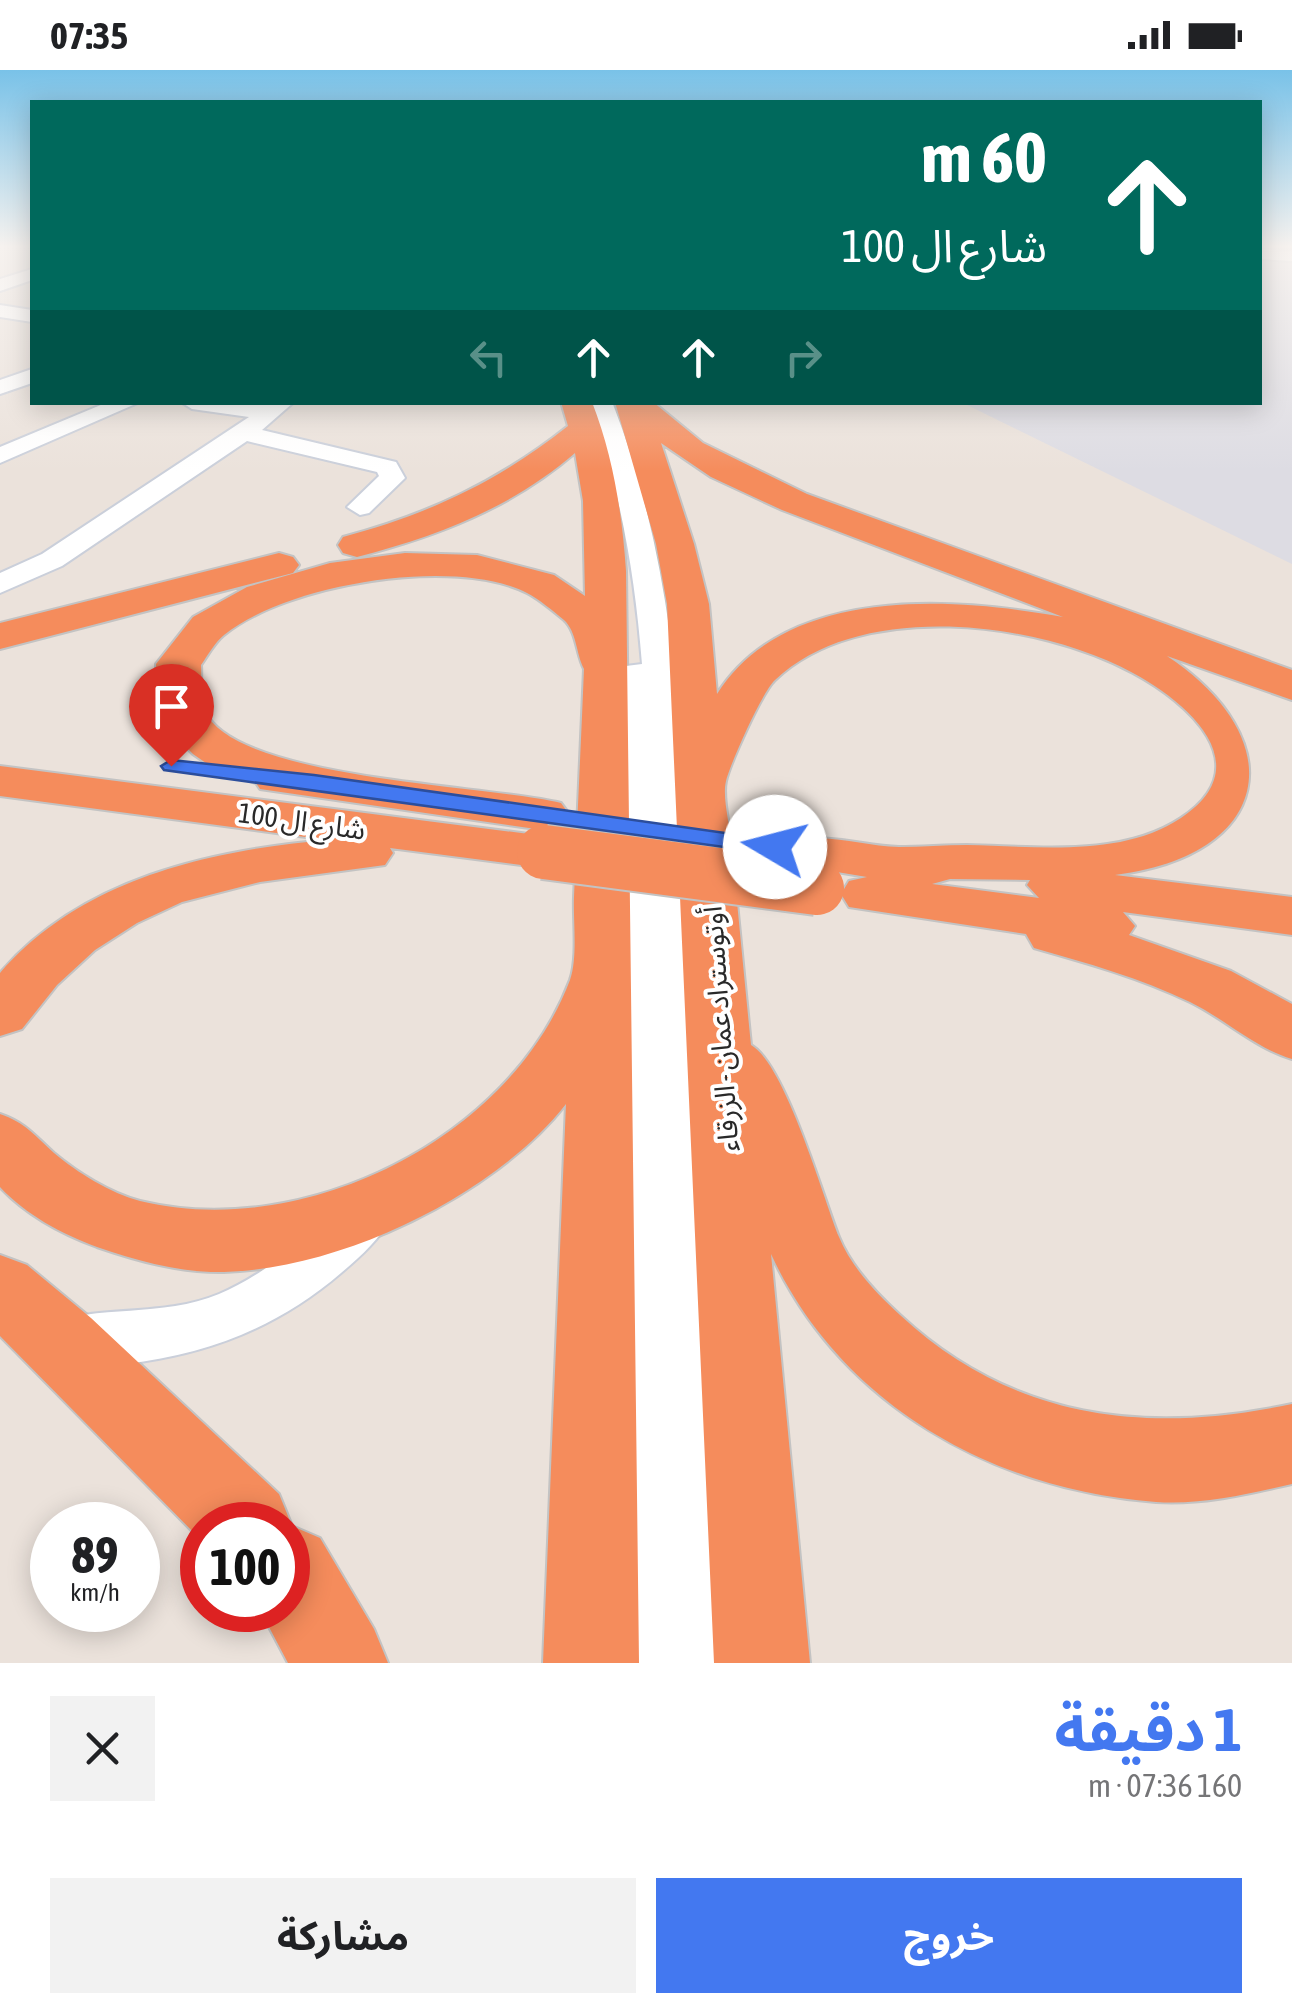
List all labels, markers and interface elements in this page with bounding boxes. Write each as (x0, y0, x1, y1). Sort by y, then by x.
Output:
text: 07:35 (50, 14, 128, 57)
text: 60 m (921, 117, 1047, 197)
icon: ahead (1082, 140, 1212, 270)
text: شارع ال 100 (842, 220, 1047, 272)
icon: left (461, 330, 516, 385)
icon: ahead (566, 330, 621, 385)
icon: ahead (671, 330, 726, 385)
icon: right (776, 330, 831, 385)
pin (129, 664, 214, 767)
icon: arrive (144, 679, 199, 734)
position arrow (723, 795, 827, 899)
street label: شارع ال 100 (236, 796, 368, 851)
street label: أوتوستراد عمان - الزرقاء (694, 905, 746, 1153)
speed limit sign: 100 (180, 1502, 310, 1632)
text: 89 (71, 1526, 118, 1584)
text: km/h (70, 1578, 120, 1606)
text: 1 دقيقة (1055, 1695, 1242, 1764)
button: close (50, 1696, 155, 1801)
text: 160 m · 07:36 (1088, 1767, 1242, 1804)
button: مشاركة (50, 1878, 636, 1993)
button: خروج (656, 1878, 1242, 1993)

